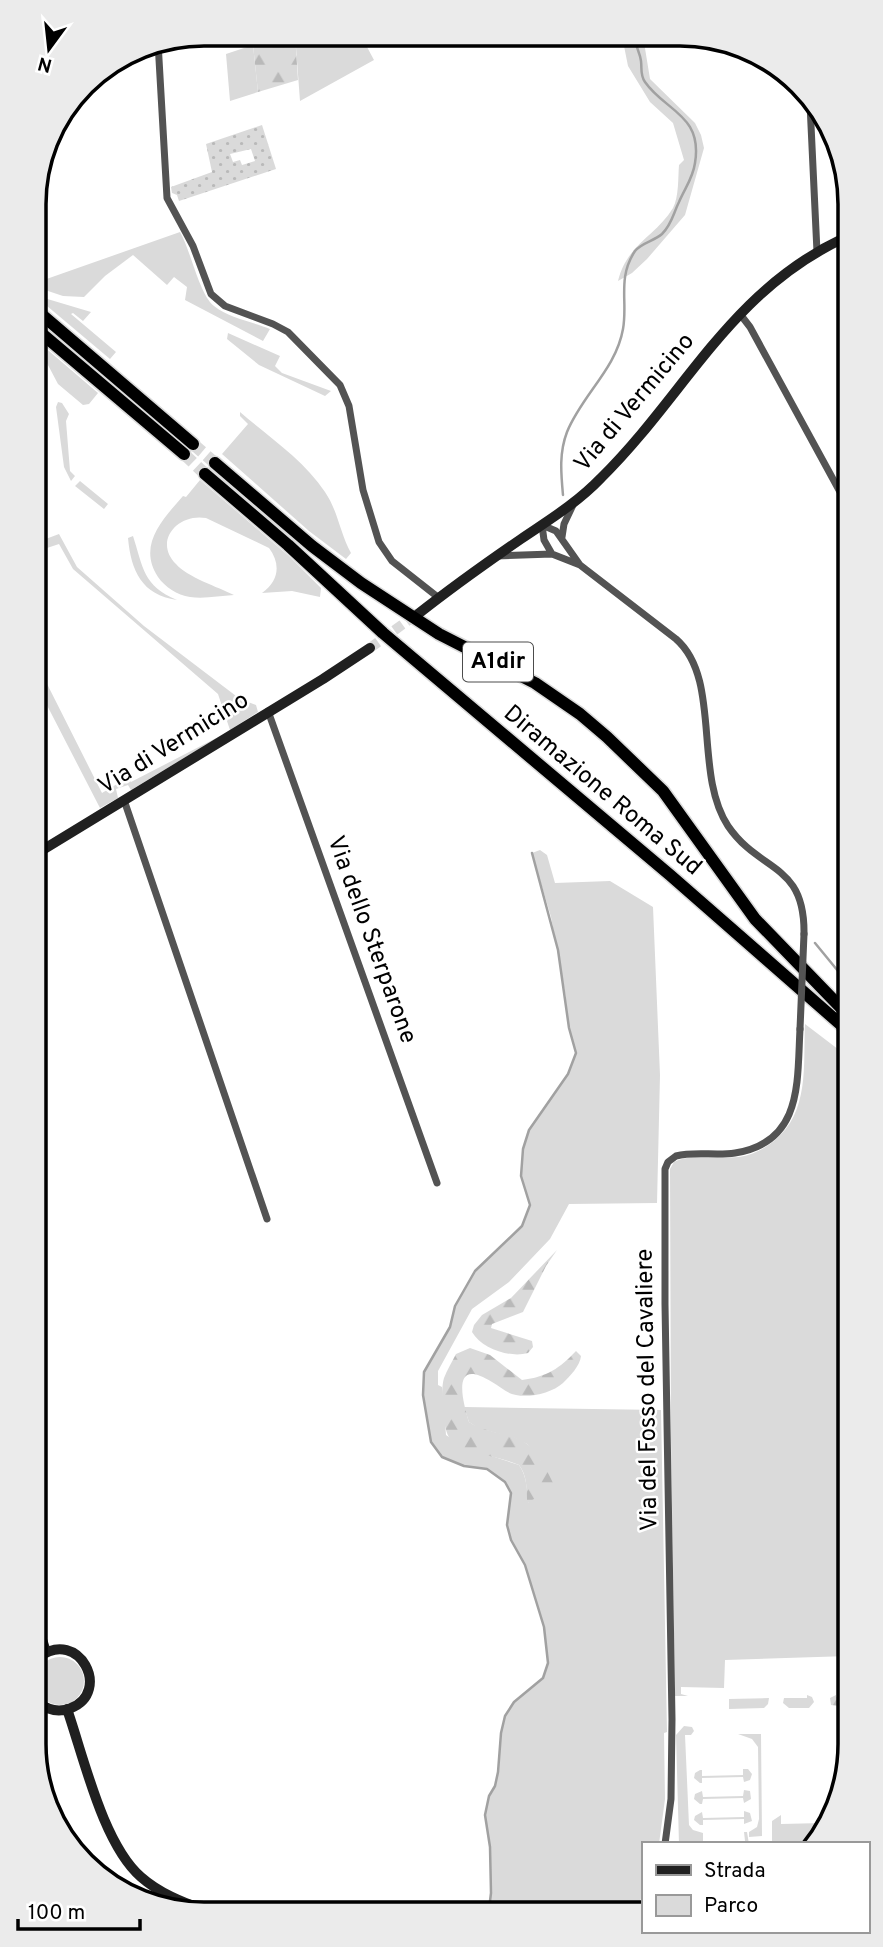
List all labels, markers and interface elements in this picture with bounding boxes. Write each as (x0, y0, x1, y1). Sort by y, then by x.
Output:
north arrow (14, 14, 84, 84)
text: N (35, 50, 55, 77)
street label: Via di Vermicino (568, 328, 702, 478)
road number: A1dir (463, 642, 533, 682)
street label: Via di Vermicino (93, 686, 255, 802)
street label: Diramazione Roma Sud (497, 699, 707, 883)
street label: Via dello Sterparone (319, 832, 423, 1048)
street label: Via del Fosso del Cavaliere (631, 1249, 665, 1531)
legend (642, 1842, 869, 1933)
text: Strada (704, 1858, 765, 1885)
scale bar (18, 1888, 140, 1932)
text: Parco (704, 1893, 758, 1920)
text: 100 m (28, 1900, 85, 1927)

